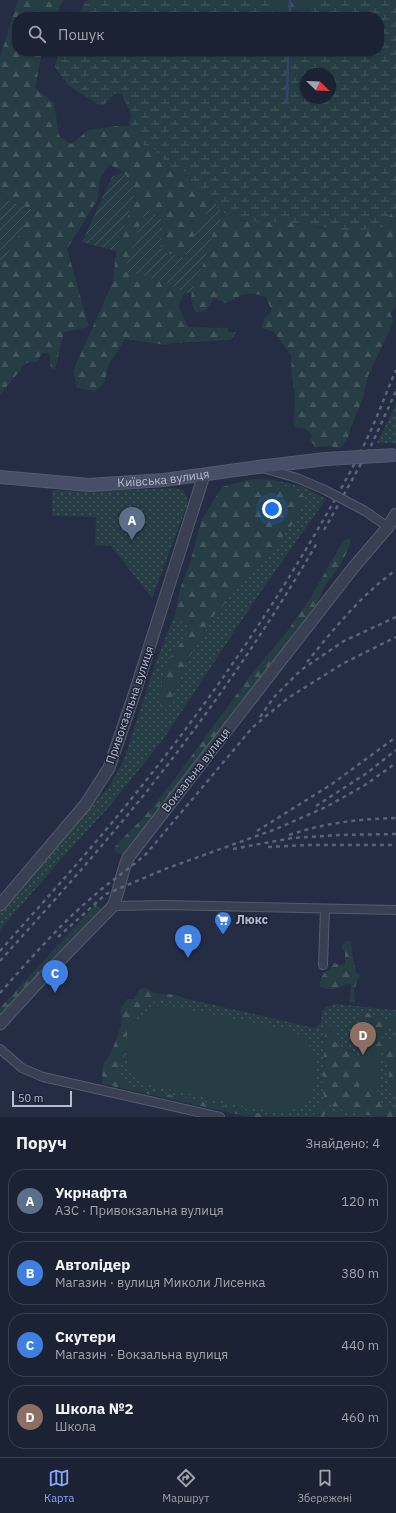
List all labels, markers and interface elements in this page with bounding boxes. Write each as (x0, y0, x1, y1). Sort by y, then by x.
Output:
search box (12, 12, 384, 56)
icon: search (26, 23, 48, 45)
text: Пошук (58, 25, 105, 44)
north arrow (300, 68, 336, 104)
street label: Київська вулиця (117, 466, 210, 490)
your location (262, 499, 282, 519)
pin: A (119, 507, 145, 540)
street label: Привокзальна вулиця (102, 644, 157, 766)
street label: Вокзальна вулиця (158, 725, 233, 815)
supermarket icon: Люкс (213, 910, 233, 935)
place label: Люкс (236, 912, 268, 927)
pin: B (175, 925, 201, 958)
pin: C (42, 960, 68, 993)
pin: D (350, 1022, 376, 1055)
scale bar (12, 1089, 72, 1108)
text: 50 m (18, 1091, 43, 1105)
text: Поруч (16, 1132, 67, 1154)
text: Знайдено: 4 (306, 1135, 380, 1152)
text: Укрнафта (55, 1183, 127, 1202)
text: A (26, 1193, 34, 1210)
text: 120 m (341, 1193, 379, 1210)
text: АЗС · Привокзальна вулиця (55, 1202, 224, 1219)
text: Автолідер (55, 1255, 130, 1274)
text: B (26, 1265, 34, 1282)
text: 380 m (341, 1265, 379, 1282)
text: Магазин · вулиця Миколи Лисенка (55, 1274, 265, 1291)
text: Скутери (55, 1327, 116, 1346)
text: C (26, 1337, 34, 1354)
text: 440 m (341, 1337, 379, 1354)
text: Магазин · Вокзальна вулиця (55, 1346, 228, 1363)
text: Школа №2 (55, 1399, 134, 1418)
text: D (25, 1409, 35, 1426)
text: 460 m (341, 1409, 379, 1426)
text: Школа (55, 1418, 96, 1435)
tab: Карта (44, 1467, 74, 1505)
tab: Маршрут (162, 1467, 209, 1505)
tab: Збережені (297, 1467, 352, 1505)

